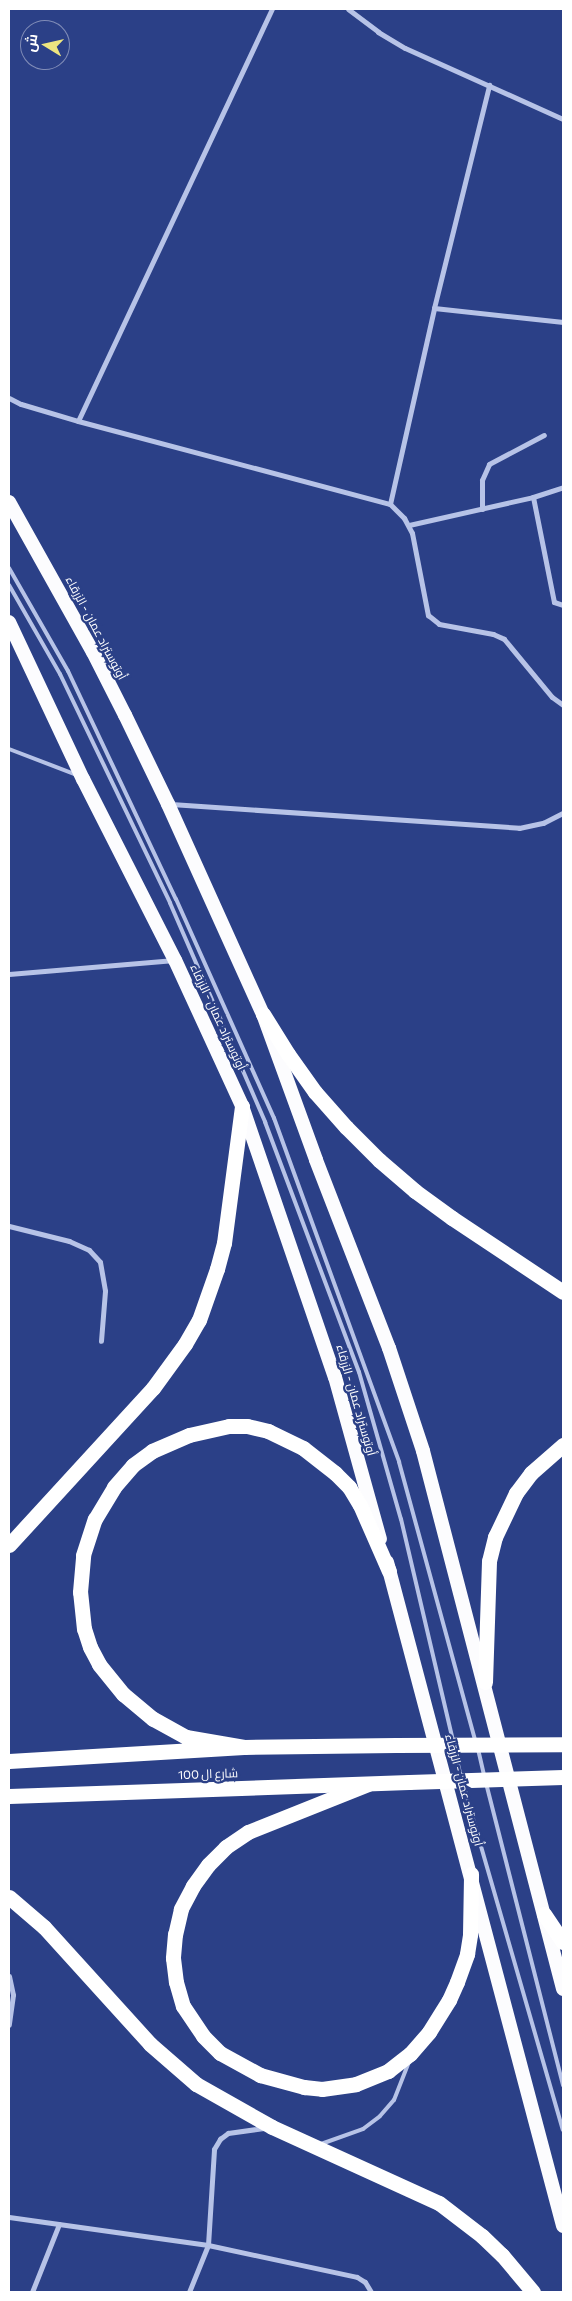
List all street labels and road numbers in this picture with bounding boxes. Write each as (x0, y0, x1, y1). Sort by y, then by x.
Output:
street label: أوتوستراد عمان - الزرقاء (63, 574, 129, 682)
street label: أوتوستراد عمان - الزرقاء (187, 962, 249, 1072)
street label: أوتوستراد عمان - الزرقاء (333, 1343, 379, 1457)
street label: أوتوستراد عمان - الزرقاء (442, 1732, 486, 1848)
street label: شارع ال 100 (178, 1766, 238, 1782)

